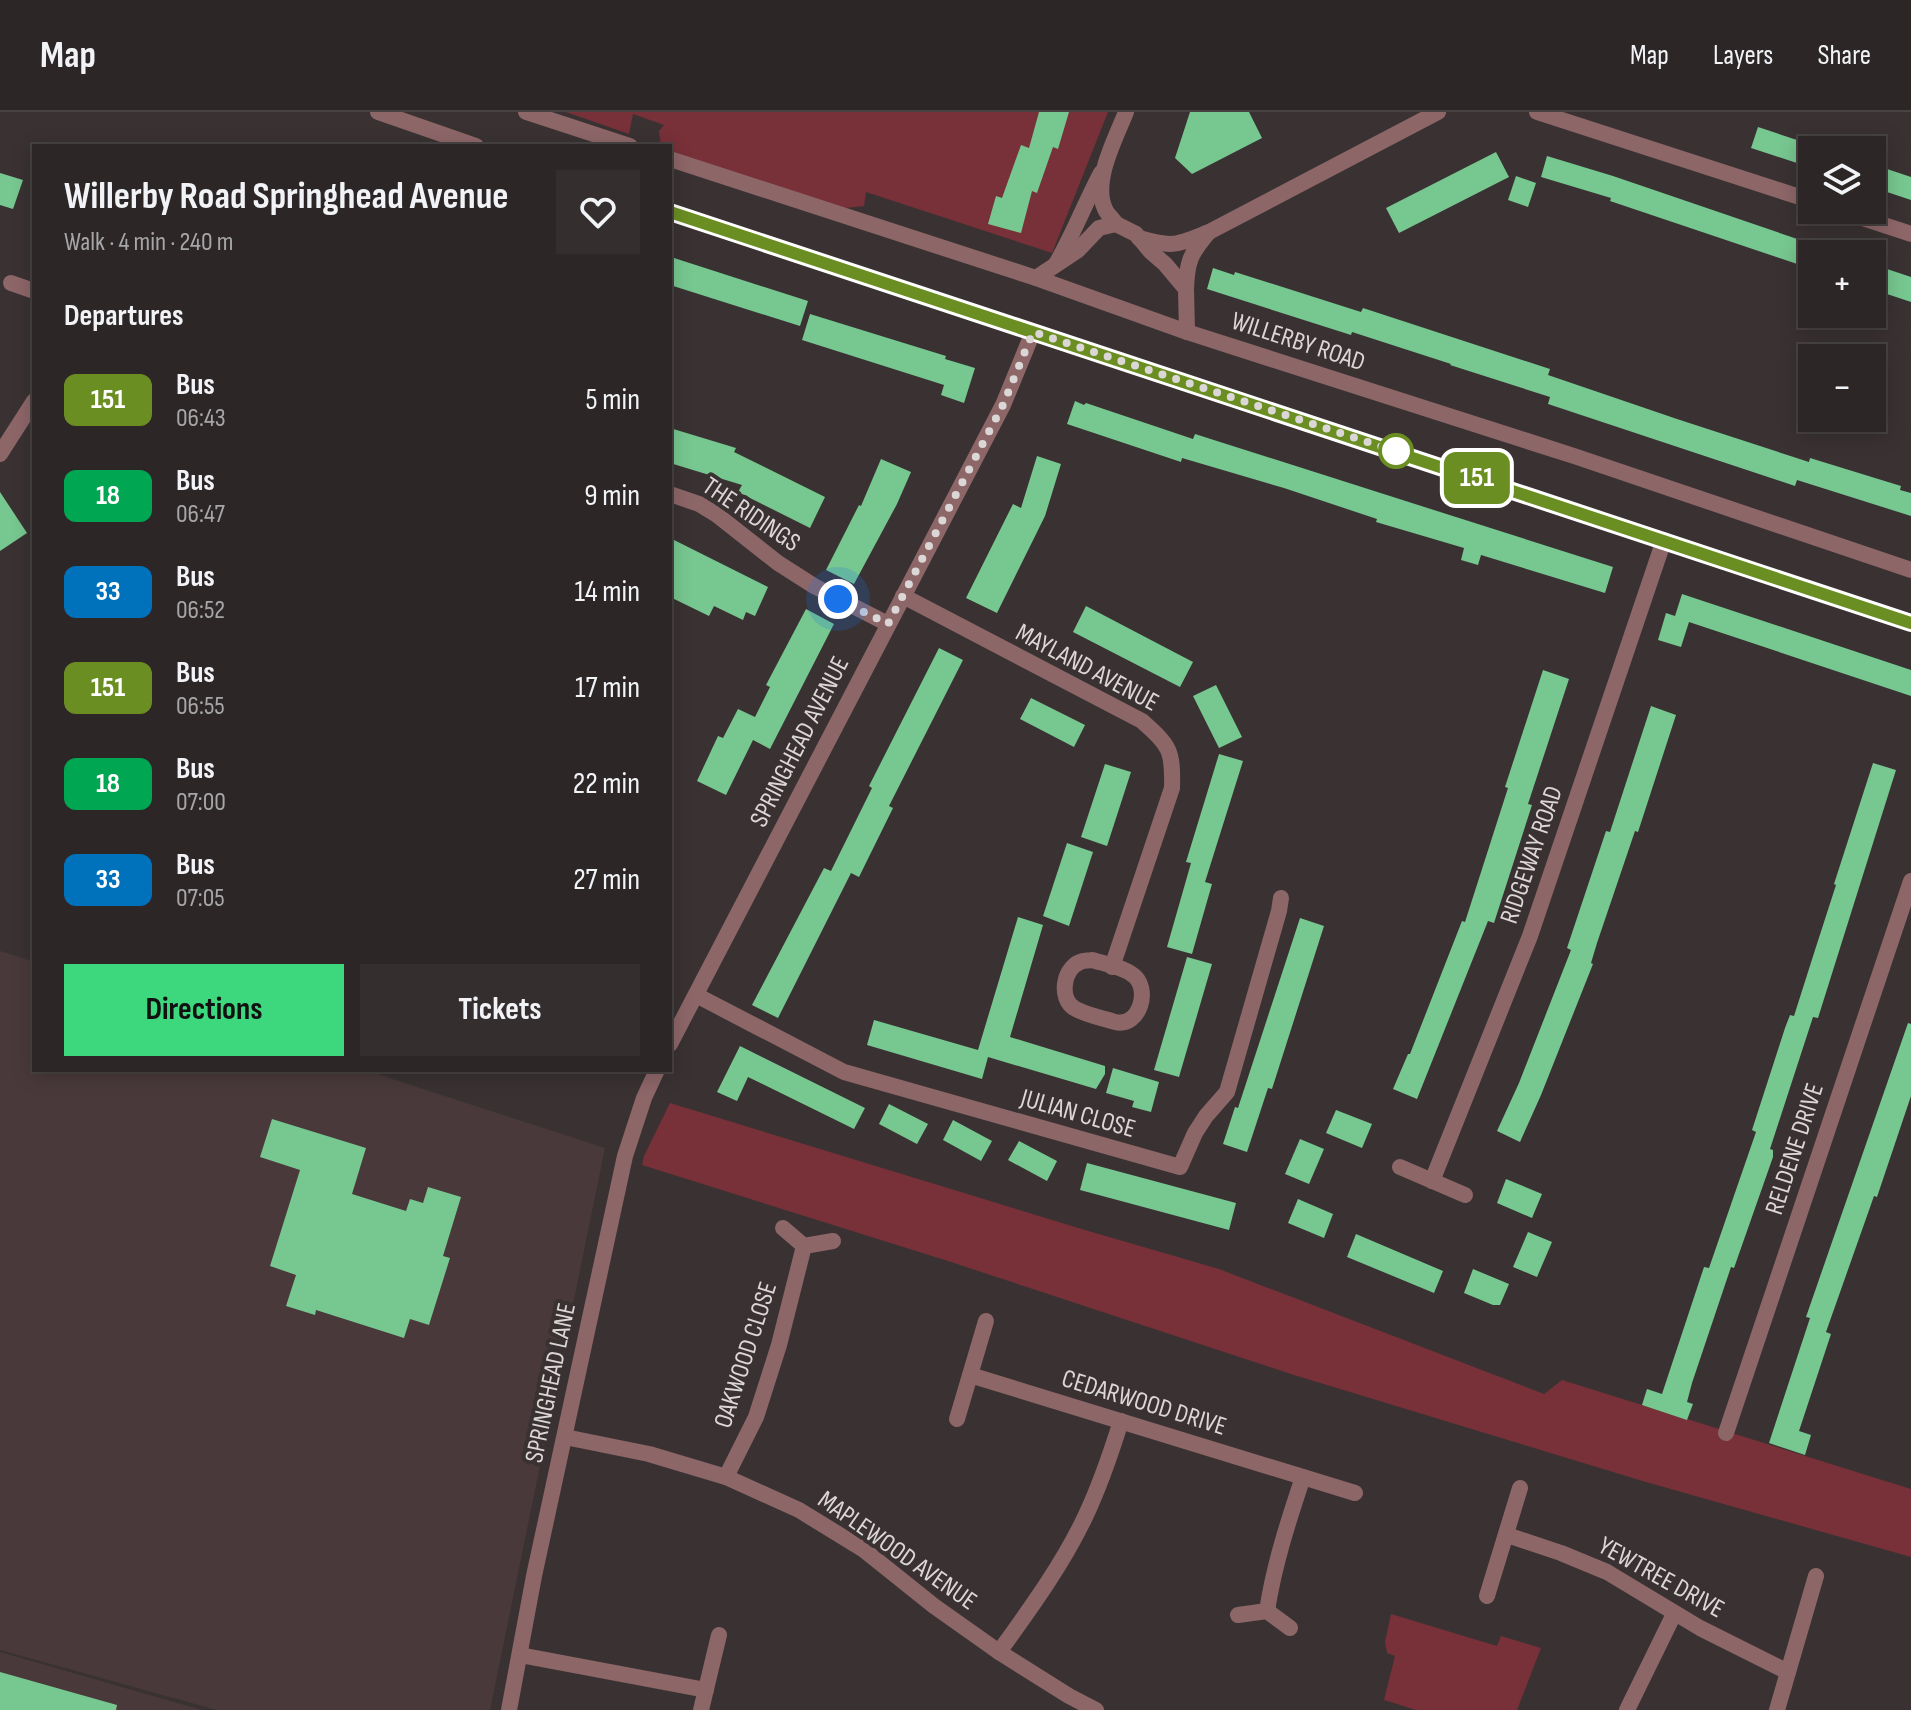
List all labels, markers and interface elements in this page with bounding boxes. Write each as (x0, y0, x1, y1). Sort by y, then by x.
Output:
text: Map (40, 33, 96, 78)
text: Map (1630, 39, 1669, 72)
text: Layers (1713, 39, 1773, 72)
text: Share (1817, 39, 1871, 72)
map controls (1798, 136, 1886, 432)
button: layers (1798, 136, 1886, 224)
button: heart (556, 170, 640, 254)
text: Willerby Road Springhead Avenue (64, 174, 508, 219)
text: Walk · 4 min · 240 m (64, 227, 233, 258)
button: + (1798, 240, 1886, 328)
text: Departures (64, 298, 184, 334)
street label: WILLERBY ROAD (1227, 306, 1369, 378)
button: − (1798, 344, 1886, 432)
text: Bus (176, 367, 215, 403)
text: 5 min (586, 382, 640, 418)
text: 151 (91, 383, 125, 416)
text: 06:43 (176, 403, 226, 434)
unlabelled marker (1379, 434, 1413, 468)
line badge: 151 (1431, 452, 1523, 504)
text: 151 (1460, 461, 1494, 494)
text: Bus (176, 463, 215, 499)
street label: THE RIDINGS (696, 471, 806, 559)
text: 9 min (584, 478, 640, 514)
text: 18 (96, 479, 120, 512)
text: 06:47 (176, 499, 225, 530)
text: Bus (176, 559, 215, 595)
text: 14 min (575, 574, 640, 610)
text: 33 (95, 575, 121, 608)
your location (818, 579, 858, 619)
text: 06:52 (176, 595, 225, 626)
street label: MAYLAND AVENUE (1010, 617, 1164, 719)
street label: SPRINGHEAD AVENUE (744, 652, 856, 832)
text: Bus (176, 655, 215, 691)
text: 17 min (575, 670, 640, 706)
text: 151 (91, 671, 125, 704)
text: 06:55 (176, 691, 225, 722)
text: Bus (176, 751, 215, 787)
text: 22 min (573, 766, 640, 802)
text: 18 (96, 767, 120, 800)
street label: RIDGEWAY ROAD (1494, 782, 1570, 928)
text: 07:00 (176, 787, 226, 818)
text: Bus (176, 847, 215, 883)
text: 27 min (573, 862, 640, 898)
text: 33 (95, 863, 121, 896)
text: 07:05 (176, 883, 225, 914)
button: Directions (64, 964, 344, 1056)
button: Tickets (360, 964, 640, 1056)
street label: RELDENE DRIVE (1759, 1079, 1831, 1219)
street label: JULIAN CLOSE (1016, 1083, 1139, 1145)
street label: OAKWOOD CLOSE (708, 1278, 784, 1432)
street label: SPRINGHEAD LANE (519, 1300, 583, 1466)
street label: CEDARWOOD DRIVE (1058, 1363, 1230, 1443)
street label: MAPLEWOOD AVENUE (812, 1485, 982, 1617)
street label: YEWTREE DRIVE (1593, 1531, 1729, 1625)

